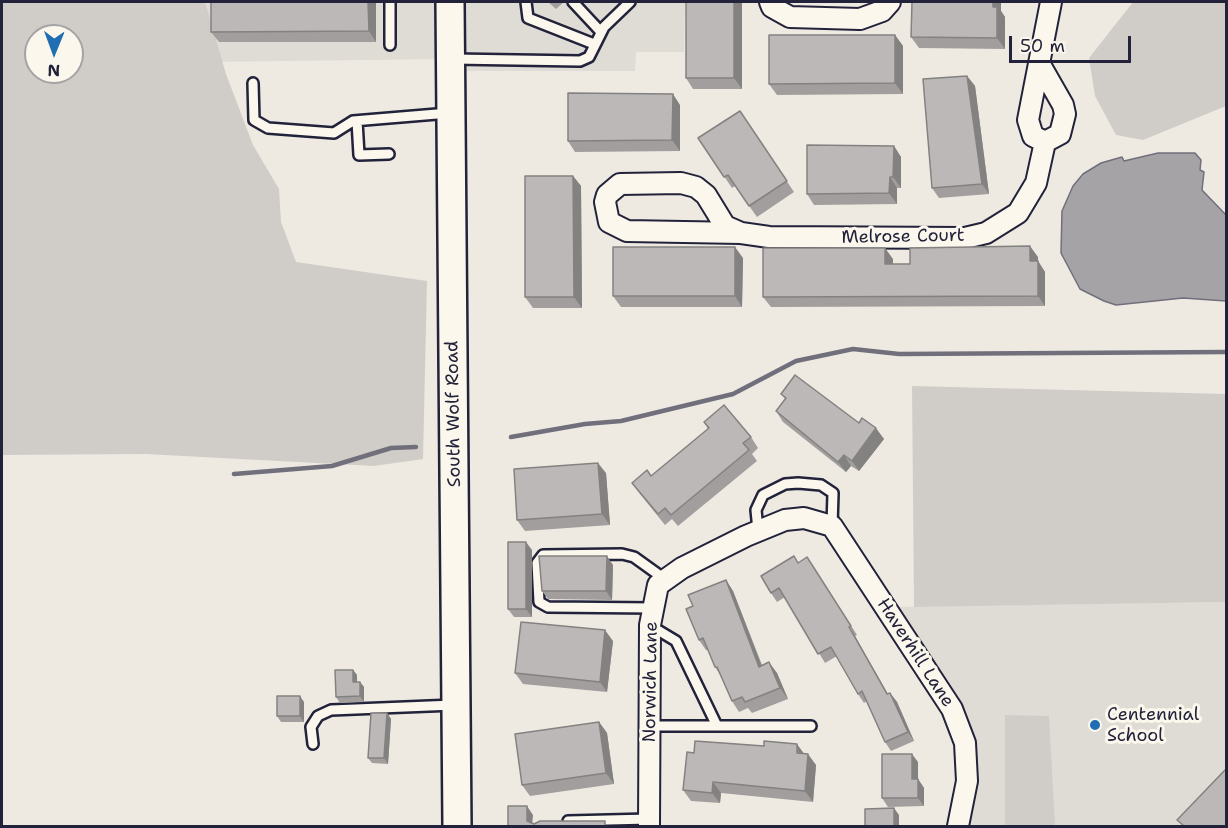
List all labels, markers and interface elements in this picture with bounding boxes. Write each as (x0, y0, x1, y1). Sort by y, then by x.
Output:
north arrow (24, 24, 84, 84)
scale bar (1012, 24, 1134, 62)
text: 50 m (1020, 34, 1065, 58)
text: N (47, 60, 60, 81)
street label: Melrose Court (841, 225, 965, 249)
street label: South Wolf Road (442, 340, 466, 488)
street label: Haverhill Lane (872, 595, 958, 711)
street label: Norwich Lane (639, 621, 663, 743)
place label: Centennial School (1107, 704, 1199, 746)
marker: Centennial School (1088, 718, 1102, 732)

